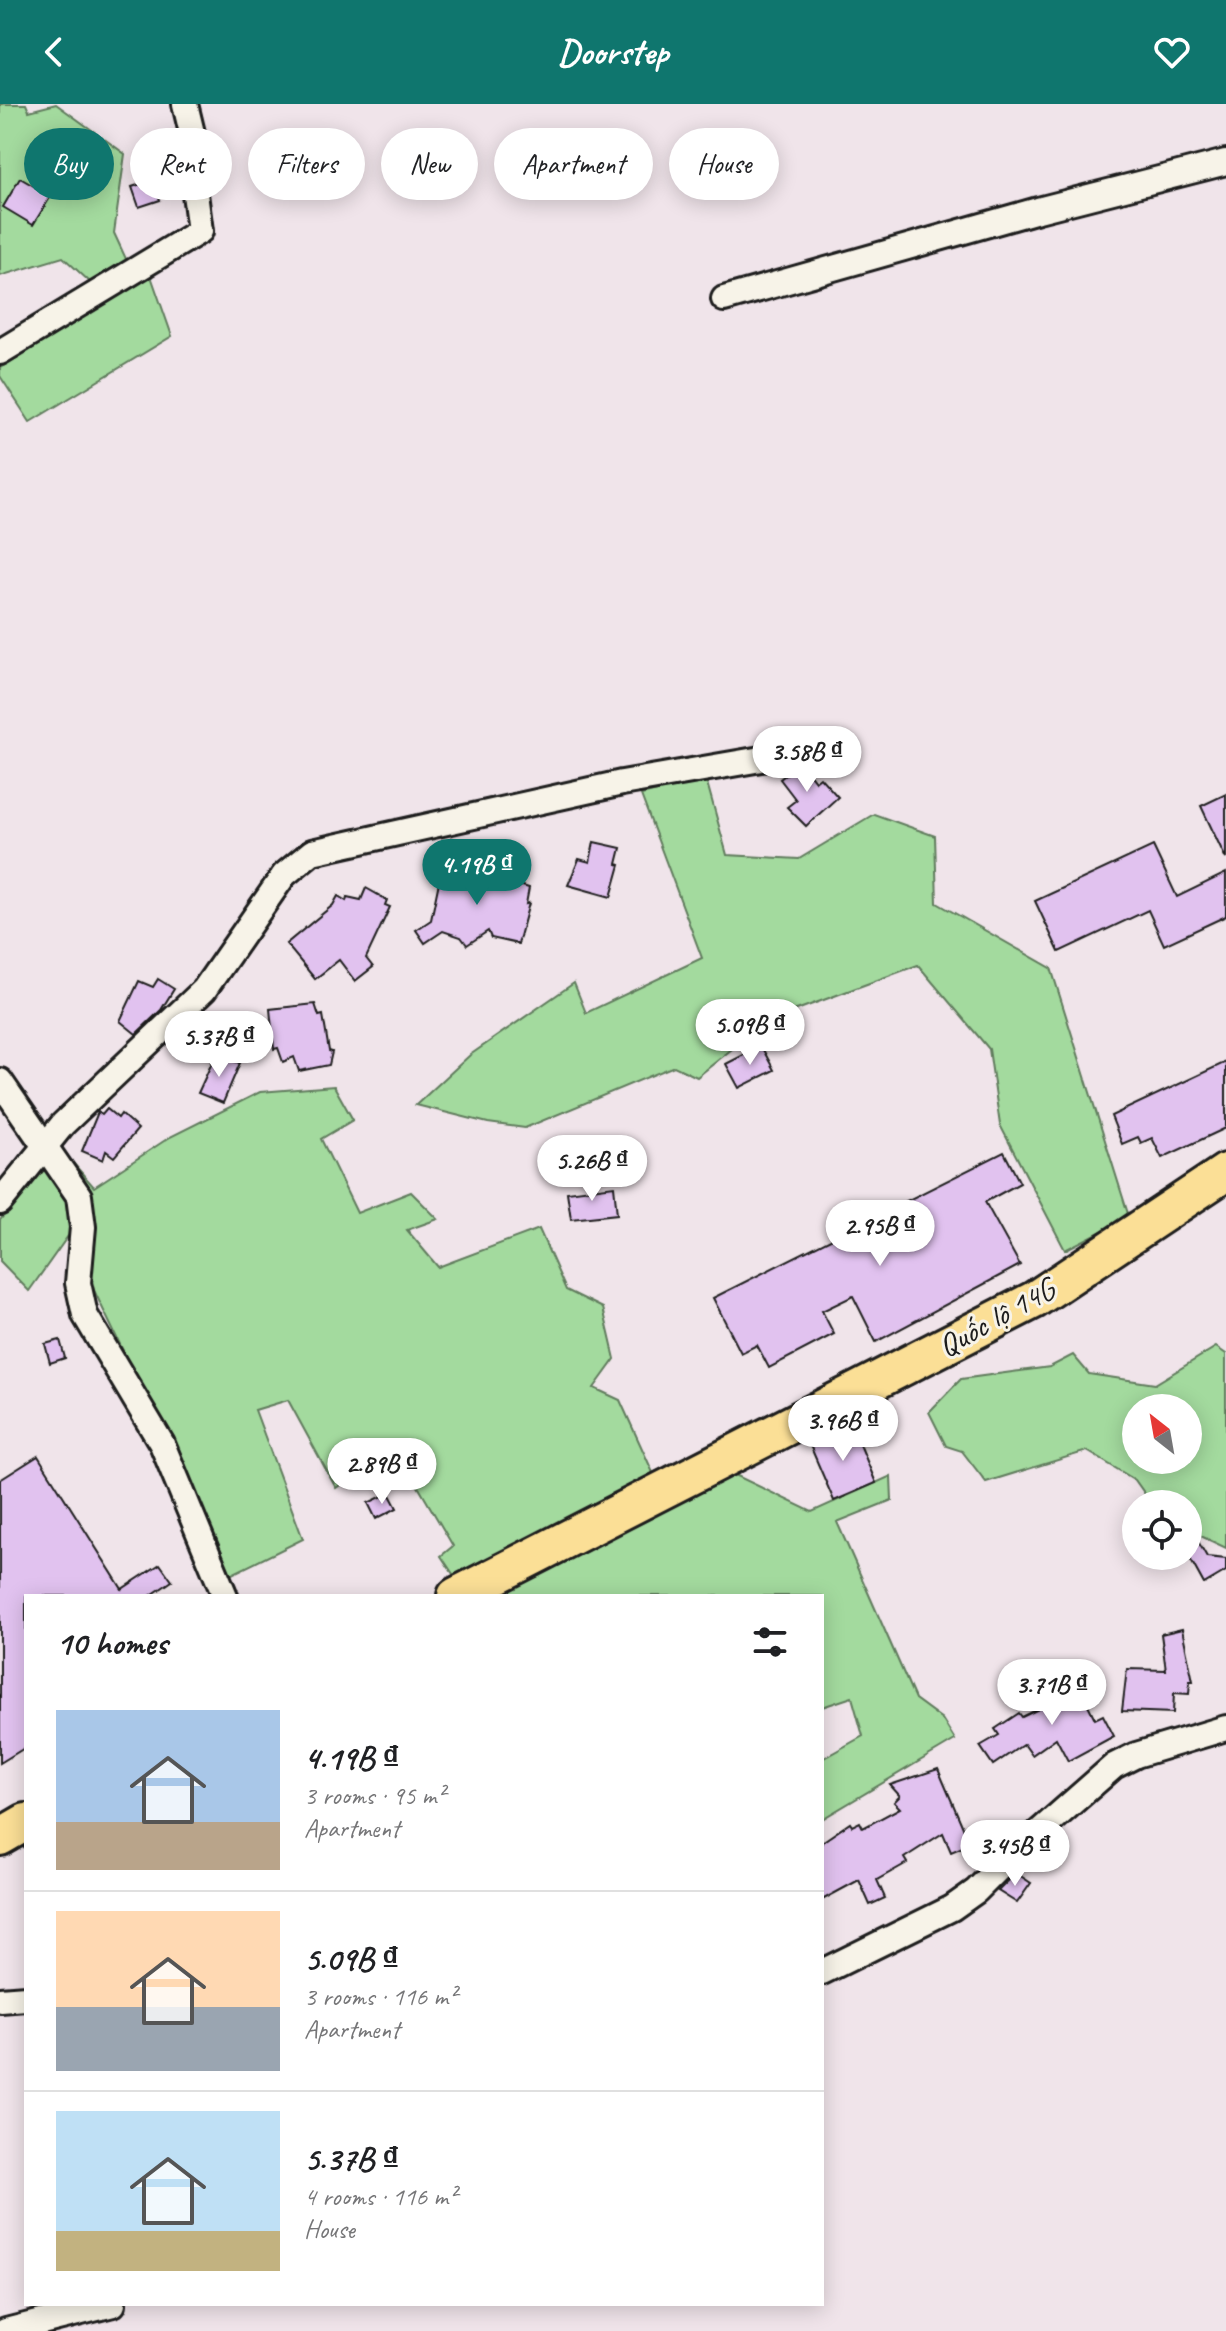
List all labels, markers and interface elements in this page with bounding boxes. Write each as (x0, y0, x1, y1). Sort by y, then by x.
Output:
text: Doorstep (558, 29, 668, 75)
icon: back (32, 30, 76, 74)
icon: heart (1150, 30, 1194, 74)
chip: Buy (24, 128, 114, 200)
chip: Rent (130, 128, 232, 200)
chip: Filters (248, 128, 365, 200)
chip: New (381, 128, 478, 200)
chip: Apartment (494, 128, 653, 200)
chip: House (669, 128, 779, 200)
pin: 3.58B ₫ (733, 726, 881, 794)
text: 3.58B ₫ (770, 735, 844, 768)
pin: 4.19B ₫ (403, 839, 551, 907)
text: 4.19B ₫ (440, 848, 514, 881)
pin: 5.09B ₫ (676, 999, 824, 1067)
text: 5.09B ₫ (714, 1008, 786, 1041)
pin: 5.37B ₫ (145, 1011, 293, 1079)
text: 5.37B ₫ (183, 1020, 255, 1053)
pin: 5.26B ₫ (518, 1135, 666, 1203)
text: 5.26B ₫ (555, 1144, 629, 1177)
pin: 2.95B ₫ (806, 1200, 954, 1268)
text: 2.95B ₫ (844, 1209, 916, 1242)
street label: Quốc lộ 14G (931, 1267, 1065, 1366)
north arrow (1122, 1394, 1202, 1474)
map controls (1122, 1394, 1202, 1570)
pin: 3.96B ₫ (769, 1395, 917, 1463)
text: 3.96B ₫ (806, 1404, 880, 1437)
pin: 2.89B ₫ (308, 1438, 456, 1506)
text: 2.89B ₫ (345, 1447, 419, 1480)
button: locate (1122, 1490, 1202, 1570)
icon: filters (748, 1620, 792, 1664)
text: 10 homes (56, 1621, 167, 1664)
pin: 3.71B ₫ (978, 1659, 1126, 1727)
text: 3.71B ₫ (1015, 1668, 1089, 1701)
text: 4.19B ₫ (304, 1736, 400, 1779)
icon: home (120, 1742, 216, 1838)
text: 3 rooms · 95 m² (304, 1779, 445, 1812)
text: Apartment (304, 1812, 400, 1845)
pin: 3.45B ₫ (941, 1820, 1089, 1888)
text: 3.45B ₫ (978, 1829, 1052, 1862)
text: 5.09B ₫ (304, 1937, 399, 1980)
icon: home (120, 1943, 216, 2039)
text: 3 rooms · 116 m² (304, 1980, 456, 2013)
text: Apartment (304, 2013, 400, 2046)
text: 5.37B ₫ (304, 2137, 399, 2180)
icon: home (120, 2143, 216, 2239)
text: 4 rooms · 116 m² (304, 2180, 456, 2213)
text: House (304, 2213, 355, 2246)

